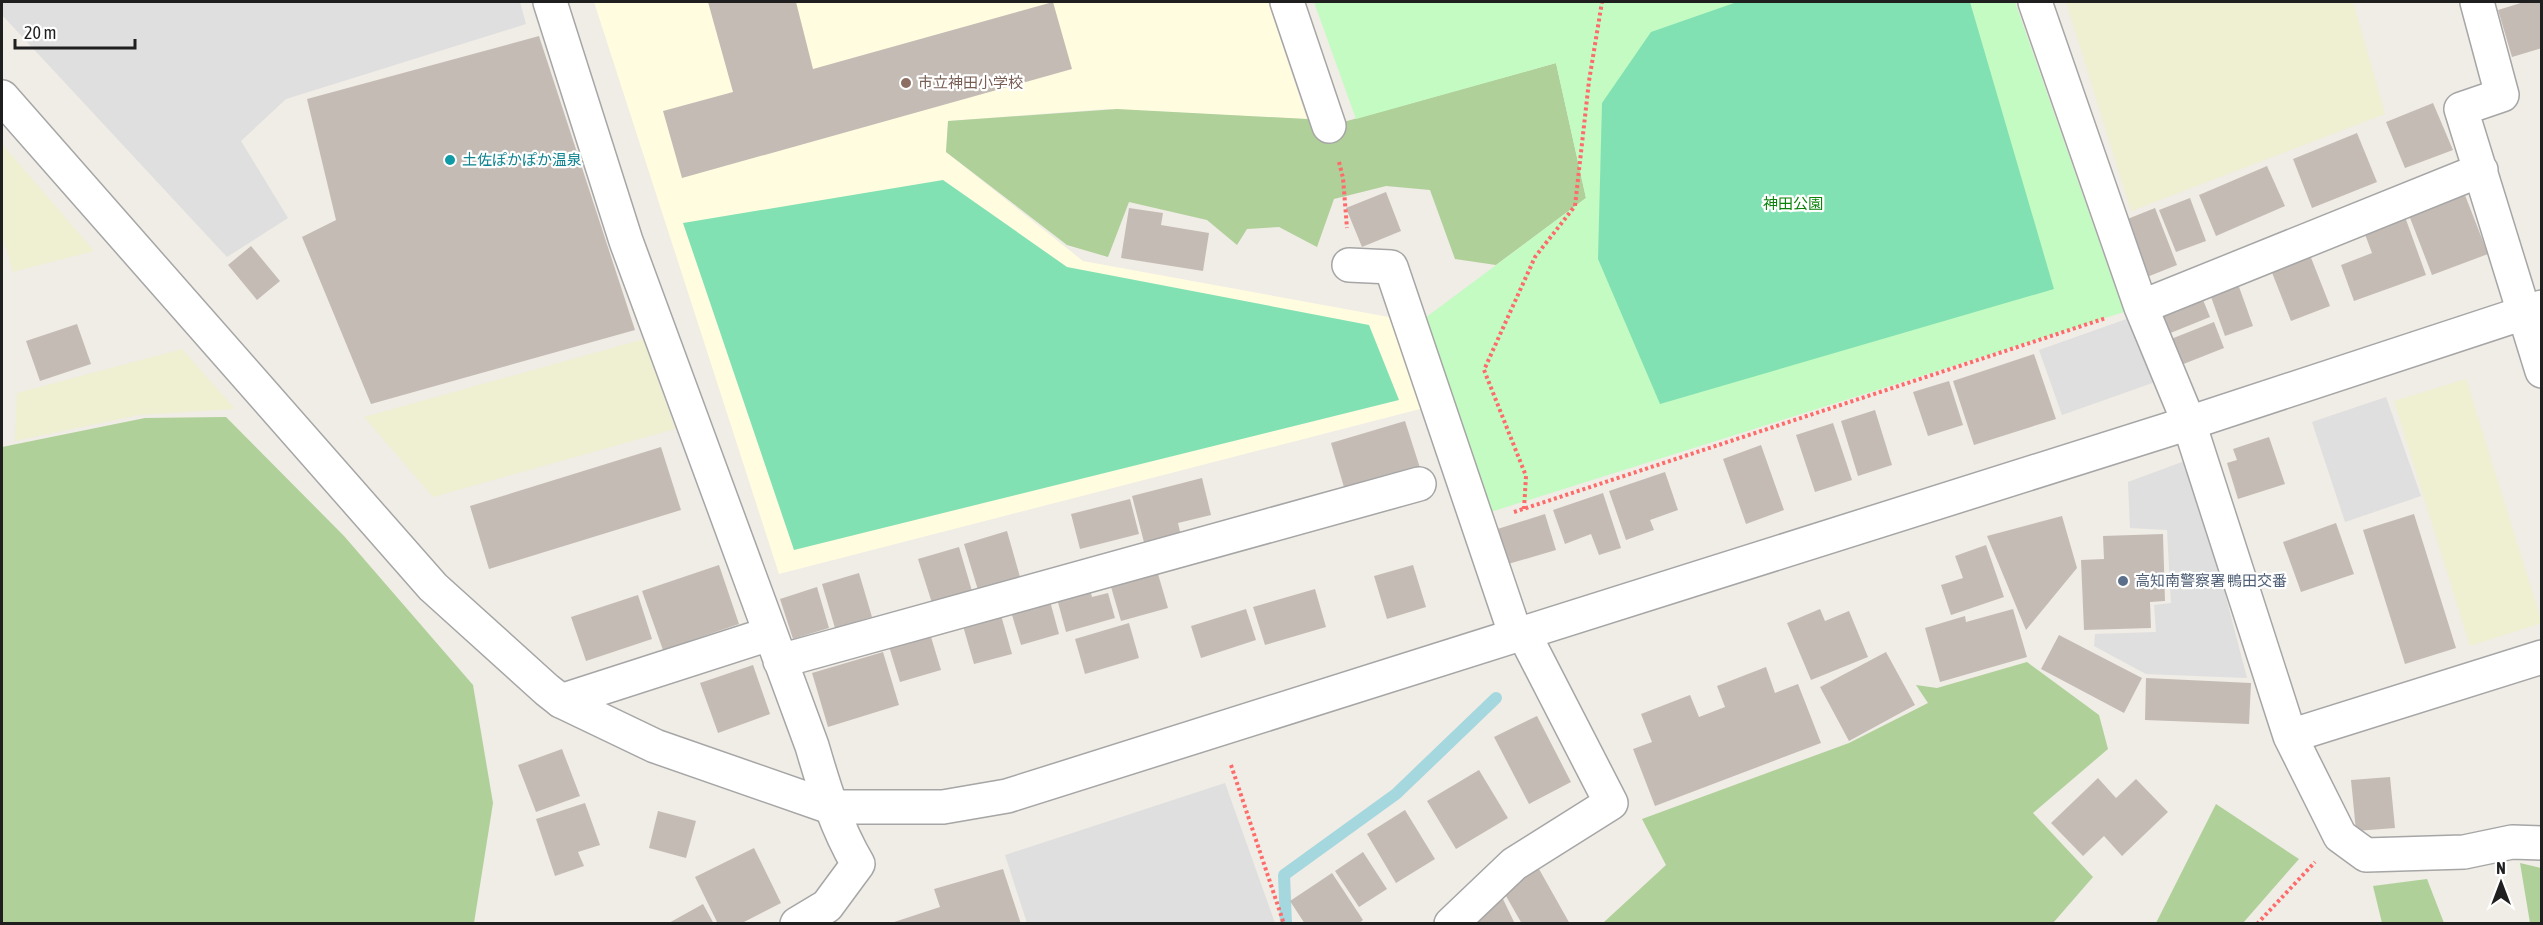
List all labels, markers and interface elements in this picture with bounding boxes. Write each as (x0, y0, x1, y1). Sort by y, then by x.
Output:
scale bar (15, 12, 135, 50)
text: 20 m (24, 22, 56, 43)
place label: 市立神田小学校 (918, 74, 1023, 91)
marker: 市立神田小学校 (899, 76, 913, 90)
place label: 土佐ぽかぽか温泉 (462, 151, 582, 168)
marker: 土佐ぽかぽか温泉 (443, 153, 457, 167)
park label: 神田公園 (1763, 195, 1823, 212)
place label: 高知南警察署 鴨田交番 (2135, 572, 2287, 589)
marker: 高知南警察署 鴨田交番 (2116, 574, 2130, 588)
north arrow (2471, 853, 2531, 913)
text: N (2496, 859, 2506, 877)

